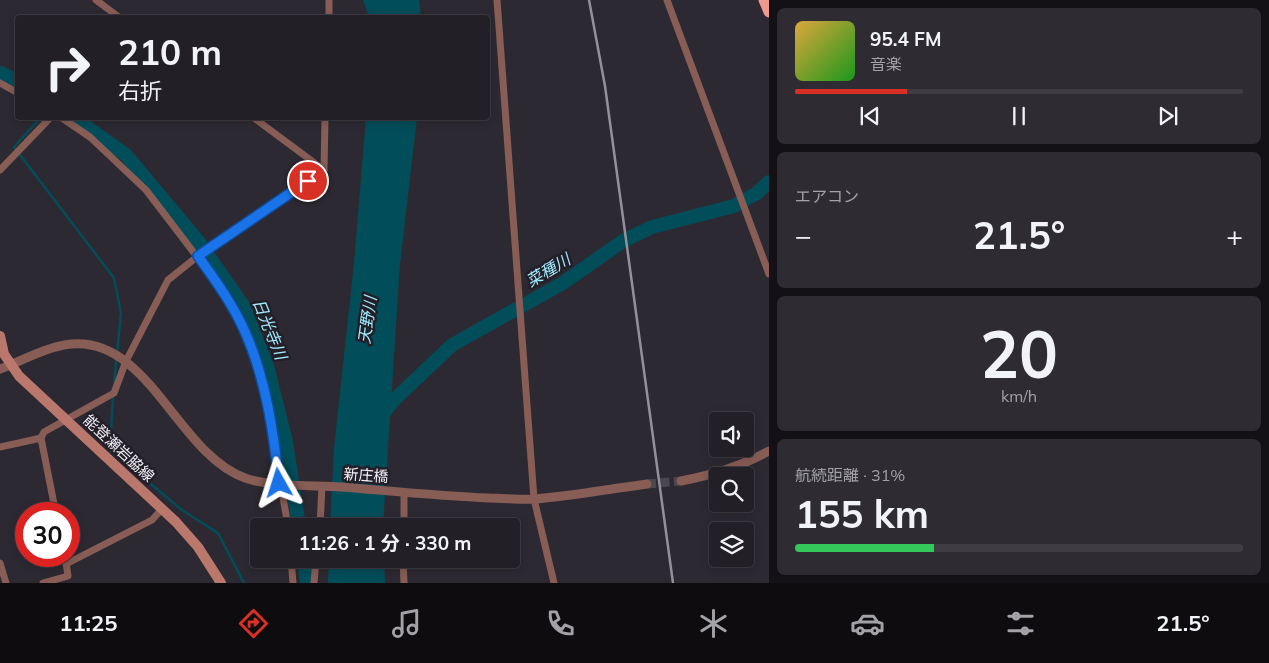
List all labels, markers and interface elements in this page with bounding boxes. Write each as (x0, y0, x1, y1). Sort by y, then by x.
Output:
text: 95.4 FM (870, 27, 942, 51)
text: 210 m (118, 30, 222, 74)
icon: right (35, 35, 100, 100)
text: 音楽 (870, 54, 902, 74)
text: 右折 (118, 77, 162, 105)
icon: previous (856, 102, 884, 130)
icon: pause (1005, 102, 1033, 130)
icon: next (1154, 102, 1182, 130)
pin (287, 160, 329, 202)
icon: arrive (294, 167, 322, 195)
text: エアコン (795, 186, 859, 206)
text: 21.5° (973, 211, 1065, 259)
text: − (795, 218, 812, 253)
text: + (1226, 218, 1243, 253)
water label: 菜種川 (522, 248, 575, 291)
water label: 天野川 (354, 293, 381, 345)
water label: 日光寺川 (249, 296, 292, 364)
text: 20 (980, 313, 1058, 394)
text: km/h (1001, 386, 1037, 406)
street label: 能登瀬岩脇線 (80, 410, 158, 486)
map controls (709, 412, 754, 567)
button: sound (709, 412, 754, 457)
position arrow (252, 456, 304, 508)
street label: 新庄橋 (343, 464, 389, 486)
text: 航続距離 · 31% (795, 465, 905, 485)
button: search (709, 467, 754, 512)
text: 155 km (795, 490, 929, 538)
speed limit sign: 30 (15, 502, 80, 567)
button: layers (709, 522, 754, 567)
text: 11:26 · 1 分 · 330 m (299, 531, 471, 555)
icon: directions (236, 606, 271, 641)
icon: music (389, 606, 424, 641)
icon: phone (543, 606, 578, 641)
icon: climate (696, 606, 731, 641)
icon: car (850, 606, 885, 641)
icon: filters (1003, 606, 1038, 641)
text: 11:25 (59, 609, 117, 637)
text: 21.5° (1156, 609, 1210, 637)

